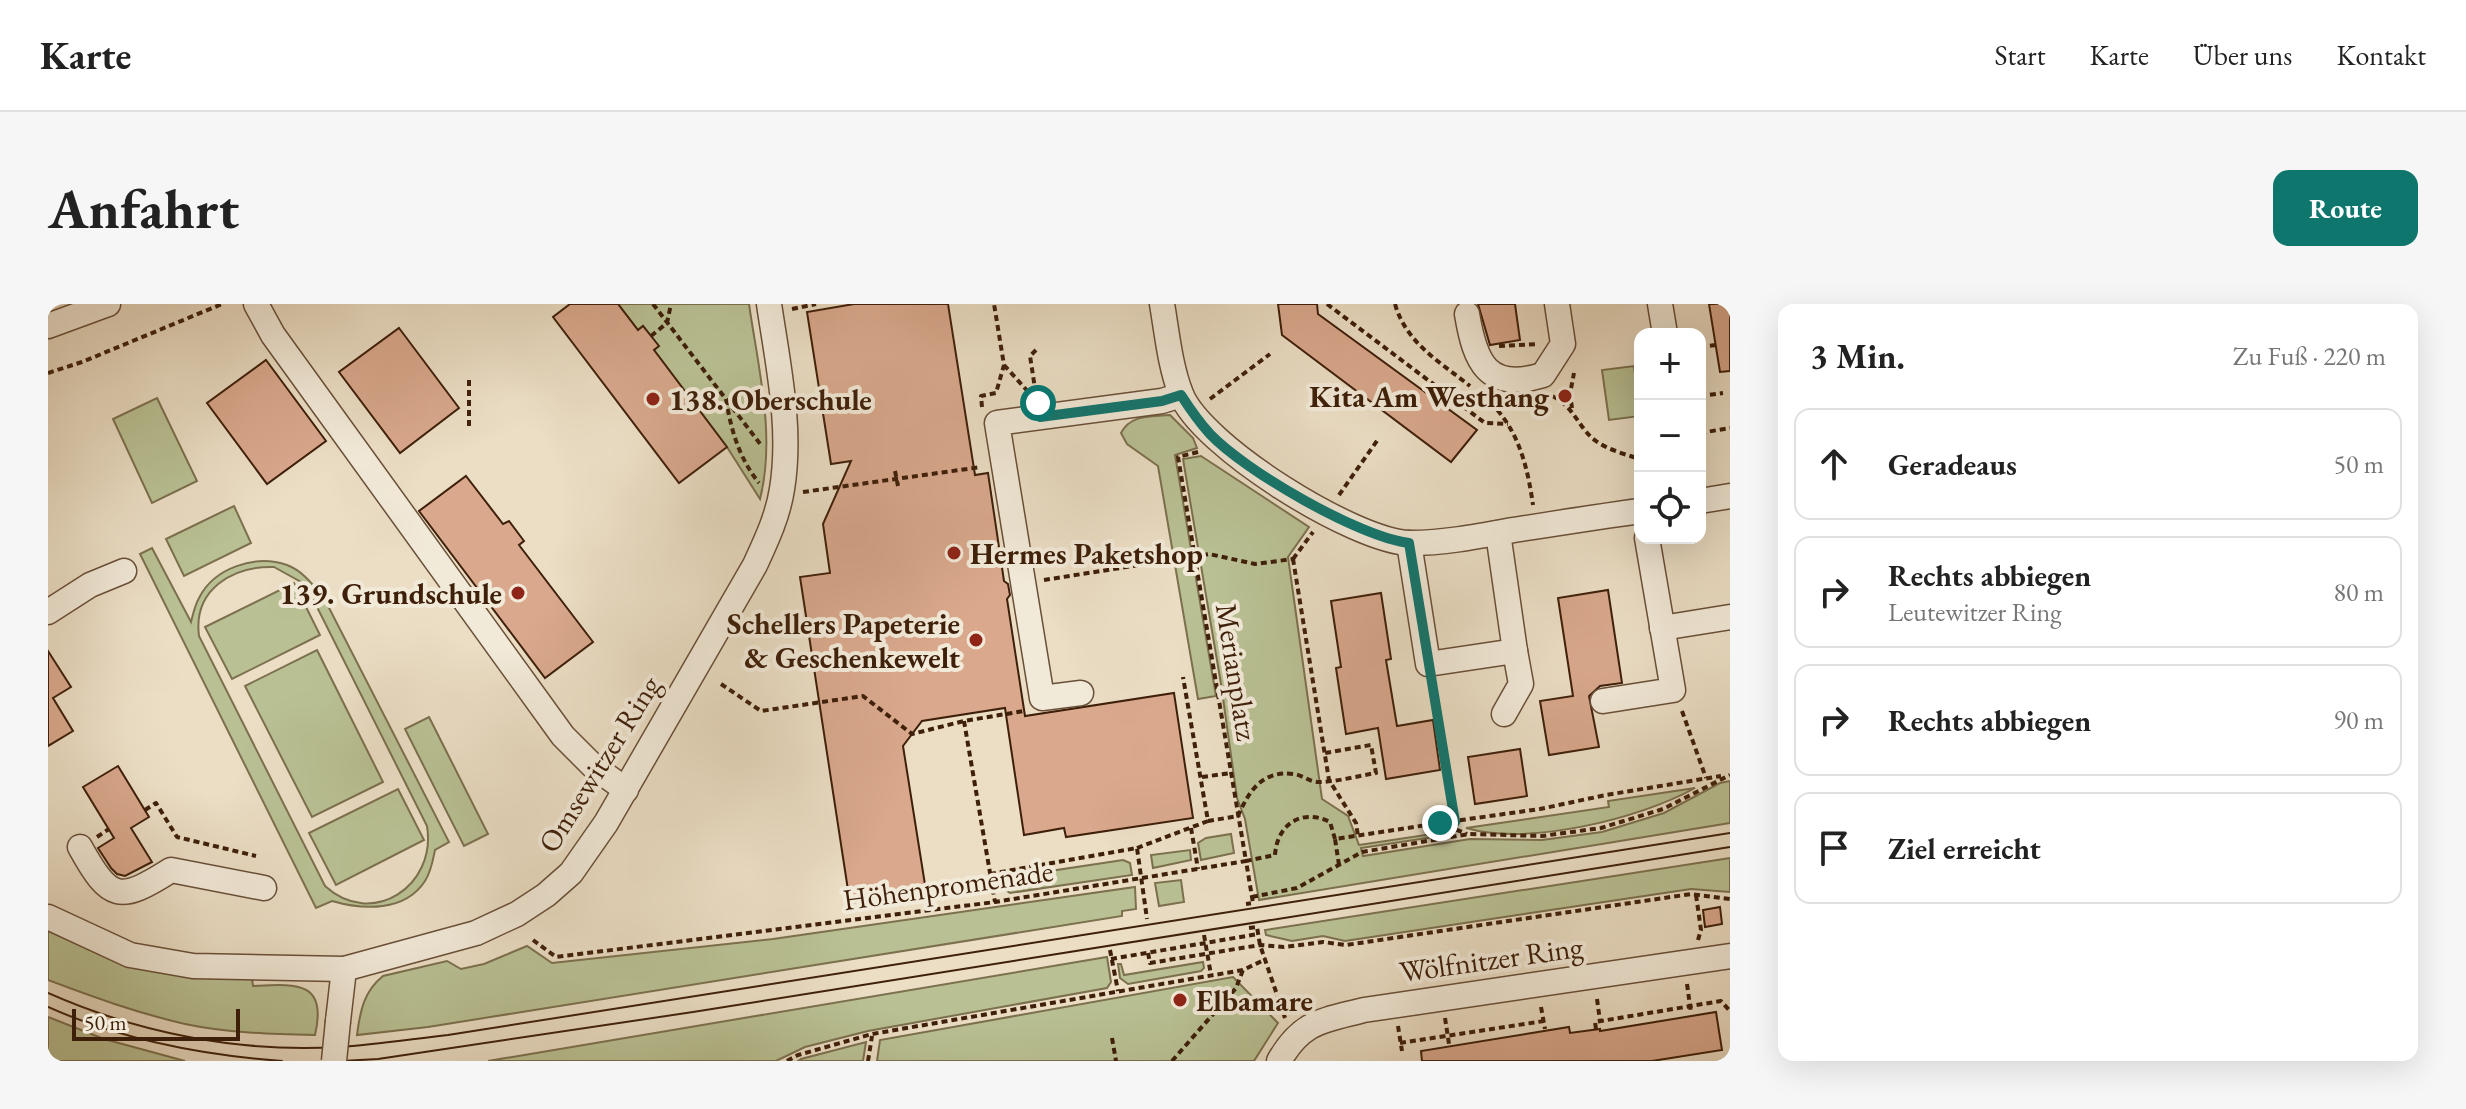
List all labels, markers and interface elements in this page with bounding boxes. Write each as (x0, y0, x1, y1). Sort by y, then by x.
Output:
text: Karte (40, 31, 131, 80)
text: Start (1994, 37, 2046, 73)
text: Karte (2090, 37, 2149, 73)
text: Über uns (2193, 37, 2292, 73)
text: Kontakt (2336, 37, 2426, 73)
button: Route (2273, 170, 2418, 246)
text: Anfahrt (48, 172, 239, 245)
map controls (1634, 328, 1706, 544)
button: + (1634, 328, 1706, 400)
text: 3 Min. (1810, 334, 1905, 378)
text: Zu Fuß · 220 m (2233, 339, 2386, 373)
place label: Kita Am Westhang (1309, 377, 1550, 416)
place label: 138. Oberschule (669, 380, 872, 419)
route start (1020, 385, 1056, 421)
marker: Kita Am Westhang (1556, 387, 1574, 405)
marker: 138. Oberschule (644, 390, 662, 408)
button: − (1634, 400, 1706, 472)
icon: ahead (1812, 442, 1856, 486)
text: Geradeaus (1888, 445, 2017, 484)
text: 50 m (2334, 447, 2384, 481)
button: locate (1634, 472, 1706, 544)
place label: Hermes Paketshop (970, 534, 1203, 573)
marker: Hermes Paketshop (945, 544, 963, 562)
text: Rechts abbiegen (1888, 556, 2091, 595)
icon: right (1812, 570, 1856, 614)
place label: 139. Grundschule (279, 574, 502, 613)
text: 80 m (2334, 575, 2384, 609)
marker: 139. Grundschule (509, 584, 527, 602)
text: Leutewitzer Ring (1888, 595, 2061, 629)
street label: Merianplatz (1207, 601, 1267, 744)
place label: Schellers Papeterie & Geschenkewelt (727, 604, 961, 677)
marker: Schellers Papeterie & Geschenkewelt (967, 631, 985, 649)
street label: Omsewitzer Ring (529, 667, 669, 860)
icon: right (1812, 698, 1856, 742)
text: Rechts abbiegen (1888, 701, 2091, 740)
text: 90 m (2334, 703, 2384, 737)
route end (1422, 805, 1458, 841)
icon: arrive (1812, 826, 1856, 870)
text: Ziel erreicht (1888, 829, 2041, 868)
street label: Höhenpromenade (840, 851, 1056, 919)
street label: Wölfnitzer Ring (1397, 927, 1586, 991)
place label: Elbamare (1196, 981, 1313, 1020)
marker: Elbamare (1171, 991, 1189, 1009)
scale bar (72, 1005, 240, 1041)
text: 50 m (84, 1008, 127, 1037)

